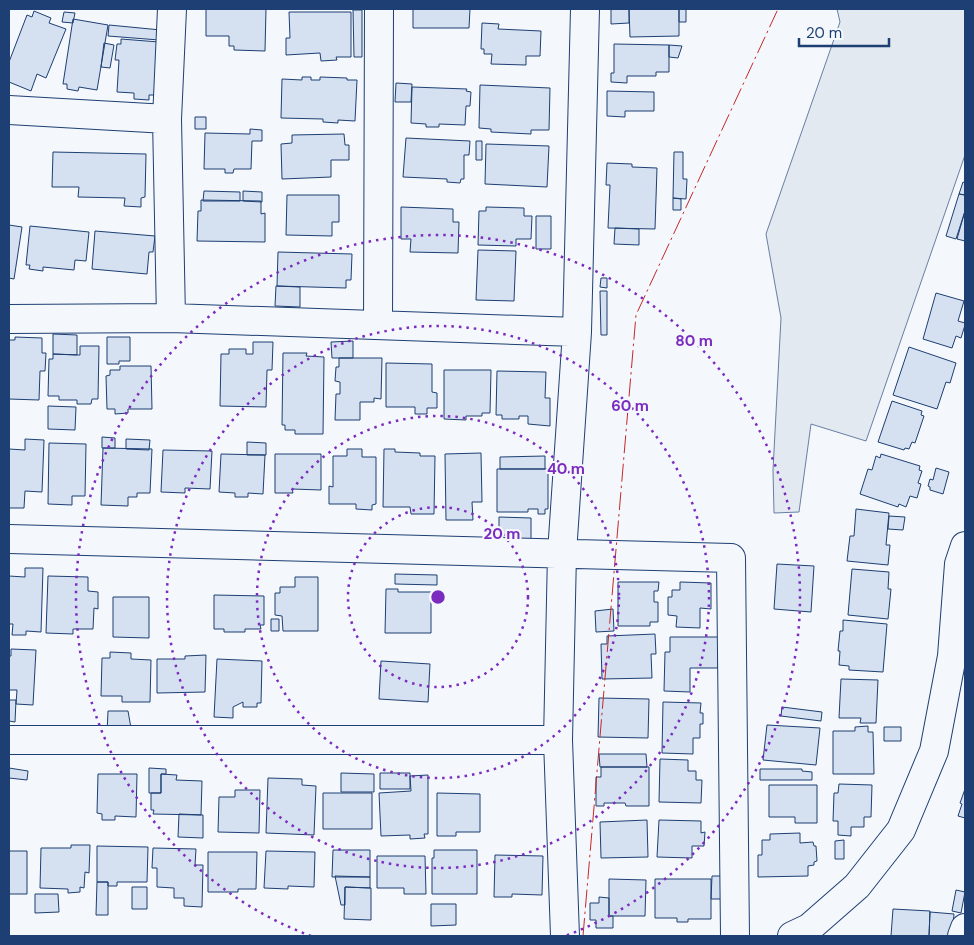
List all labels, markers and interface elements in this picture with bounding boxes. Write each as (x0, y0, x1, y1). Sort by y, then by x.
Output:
scale bar (799, 15, 889, 47)
text: 20 m (806, 23, 842, 43)
text: 80 m (675, 331, 713, 351)
text: 60 m (611, 396, 649, 416)
text: 40 m (547, 459, 585, 479)
text: 20 m (484, 524, 520, 544)
centre of rings (429, 588, 447, 606)

